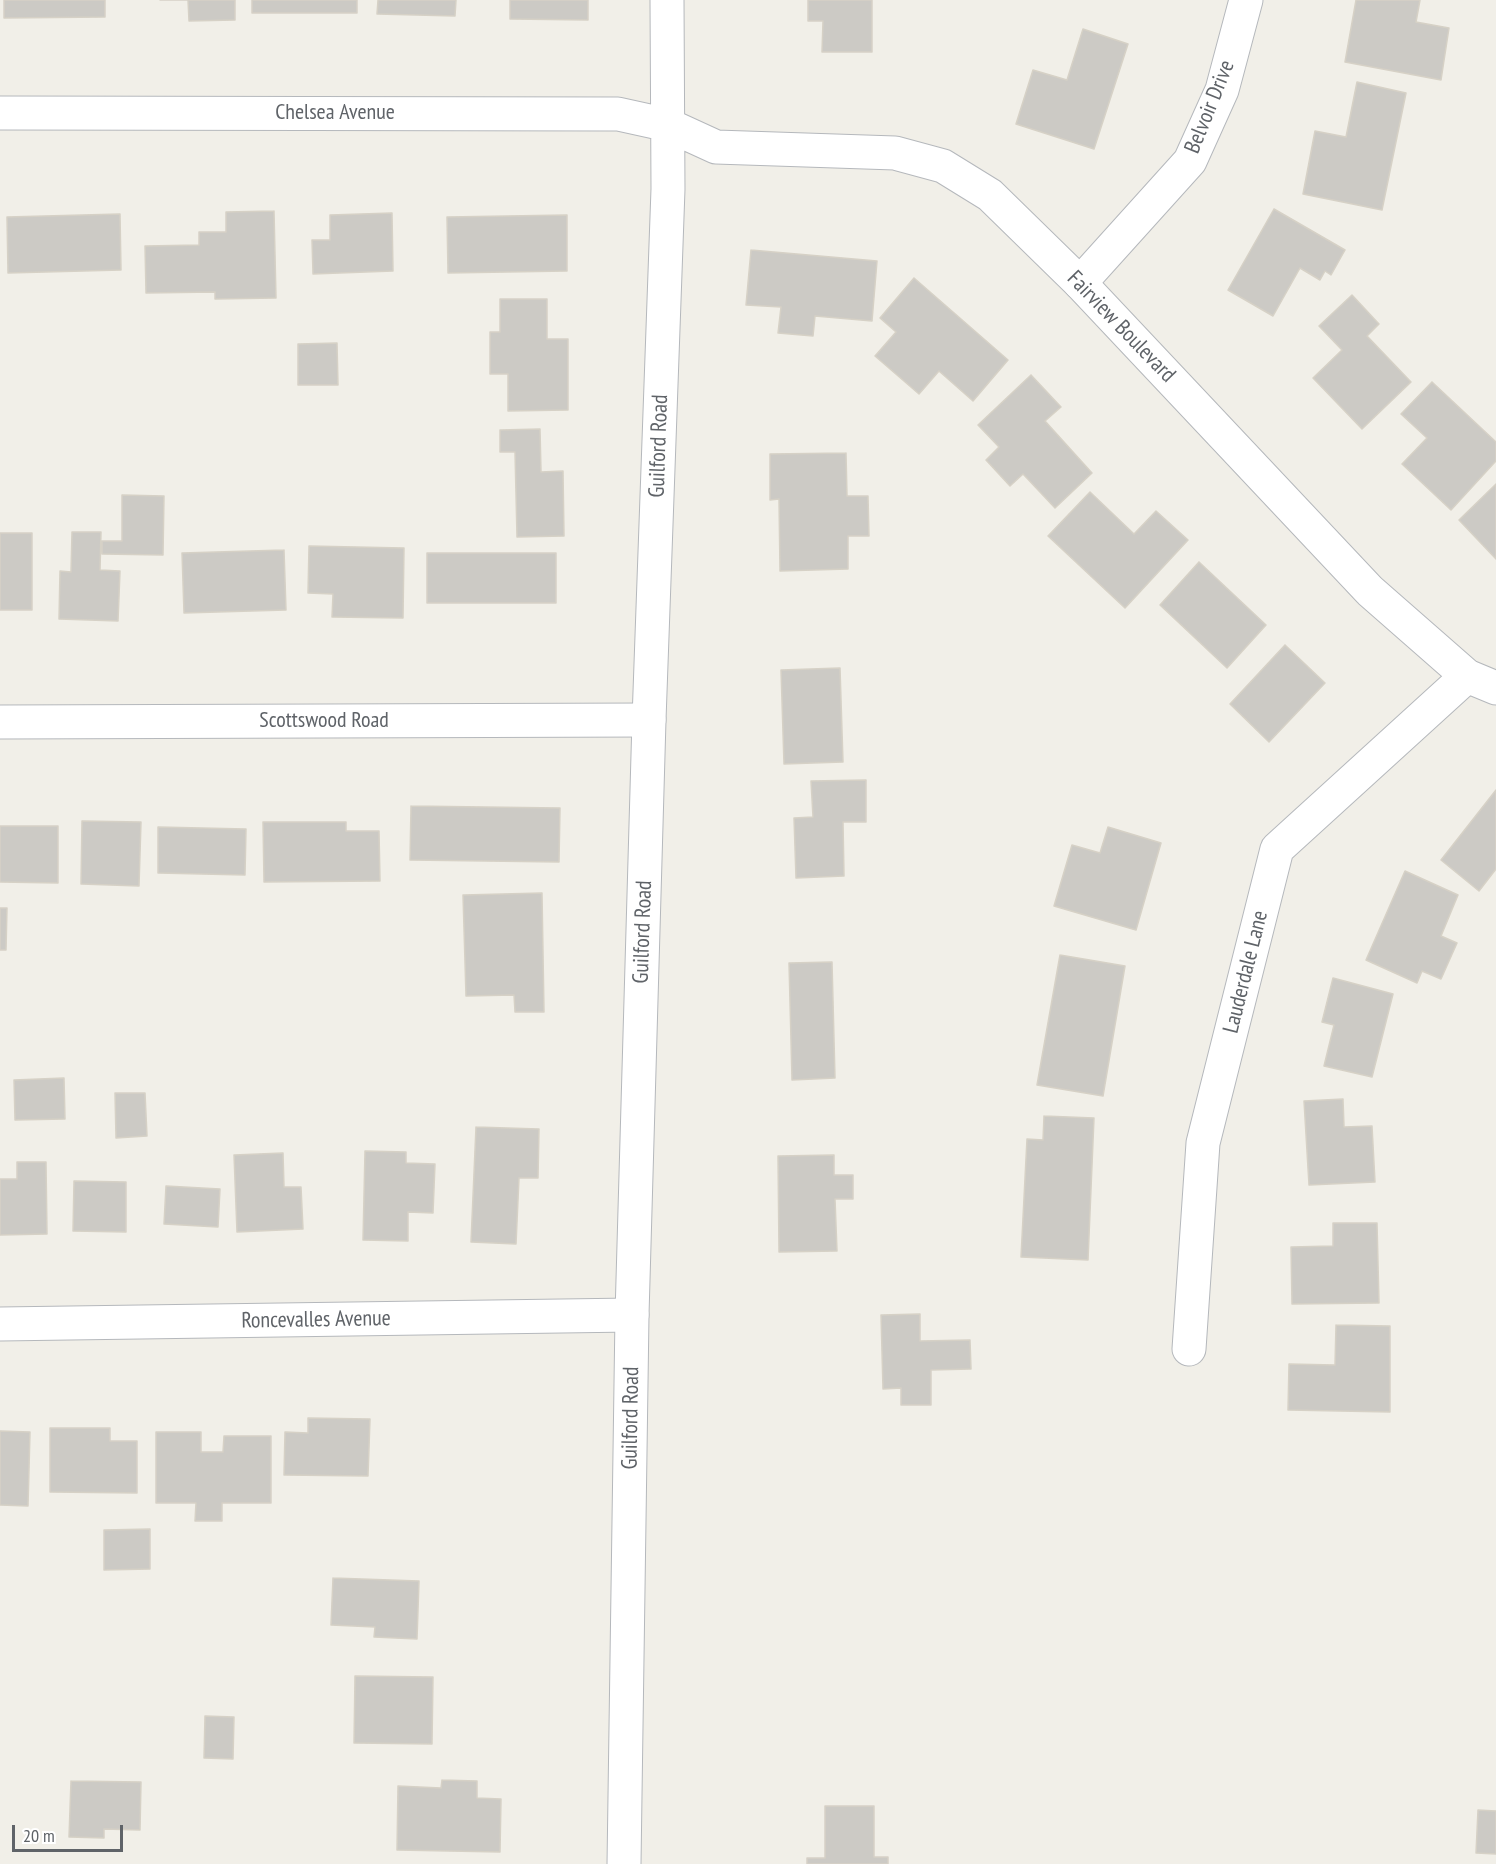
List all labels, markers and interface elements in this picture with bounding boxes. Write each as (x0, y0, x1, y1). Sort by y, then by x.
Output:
street label: Belvoir Drive (1179, 57, 1241, 157)
street label: Chelsea Avenue (275, 100, 395, 126)
street label: Fairview Boulevard (1061, 266, 1181, 388)
street label: Guilford Road (644, 394, 674, 498)
street label: Scottswood Road (259, 708, 389, 734)
street label: Guilford Road (628, 880, 658, 984)
street label: Lauderdale Lane (1218, 908, 1274, 1036)
street label: Roncevalles Avenue (241, 1305, 391, 1335)
street label: Guilford Road (617, 1366, 645, 1470)
scale bar (15, 1813, 126, 1851)
text: 20 m (23, 1824, 55, 1847)

